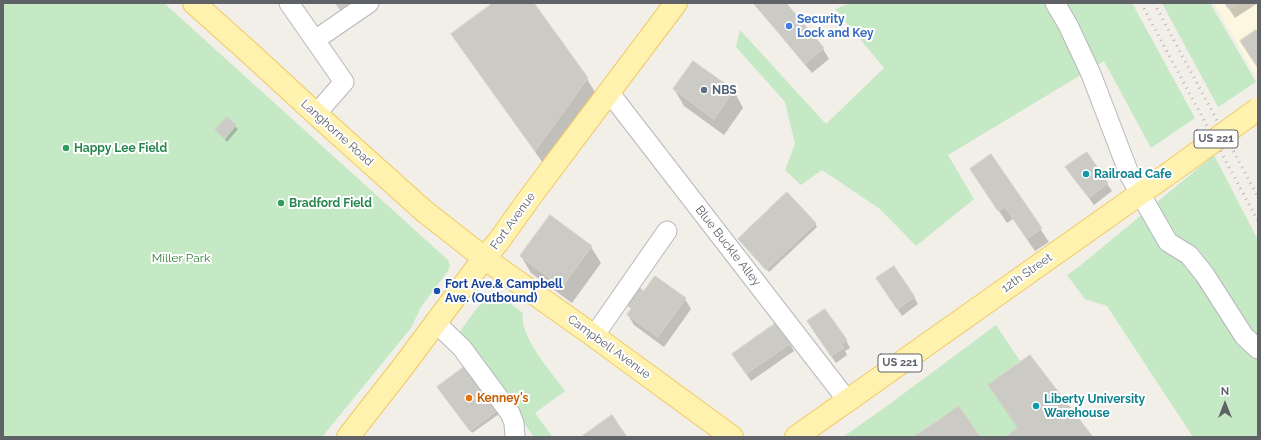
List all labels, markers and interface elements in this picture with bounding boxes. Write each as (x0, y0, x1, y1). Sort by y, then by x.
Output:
place label: Security Lock and Key (797, 12, 874, 40)
marker: Security Lock and Key (784, 21, 794, 31)
place label: NBS (712, 83, 737, 97)
marker: NBS (699, 85, 709, 95)
street label: Langhorne Road (298, 97, 376, 169)
road number: US 221 (1194, 130, 1238, 148)
place label: Happy Lee Field (74, 141, 167, 155)
marker: Happy Lee Field (61, 143, 71, 153)
place label: Railroad Cafe (1094, 167, 1172, 181)
marker: Railroad Cafe (1081, 169, 1091, 179)
street label: Fort Avenue (487, 190, 539, 252)
place label: Bradford Field (289, 196, 372, 210)
marker: Bradford Field (276, 198, 286, 208)
street label: Blue Buckle Alley (692, 203, 764, 289)
street label: 12th Street (999, 250, 1055, 296)
park label: Miller Park (152, 251, 210, 265)
place label: Fort Ave.& Campbell Ave. (Outbound) (445, 277, 563, 305)
marker: Fort Ave.& Campbell Ave. (Outbound) (432, 286, 442, 296)
street label: Campbell Avenue (565, 312, 653, 382)
road number: US 221 (878, 354, 922, 372)
north arrow (1205, 384, 1245, 424)
text: N (1221, 385, 1229, 398)
place label: Kenney's (477, 391, 529, 405)
place label: Liberty University Warehouse (1044, 392, 1145, 420)
marker: Kenney's (464, 393, 474, 403)
marker: Liberty University Warehouse (1031, 401, 1041, 411)

